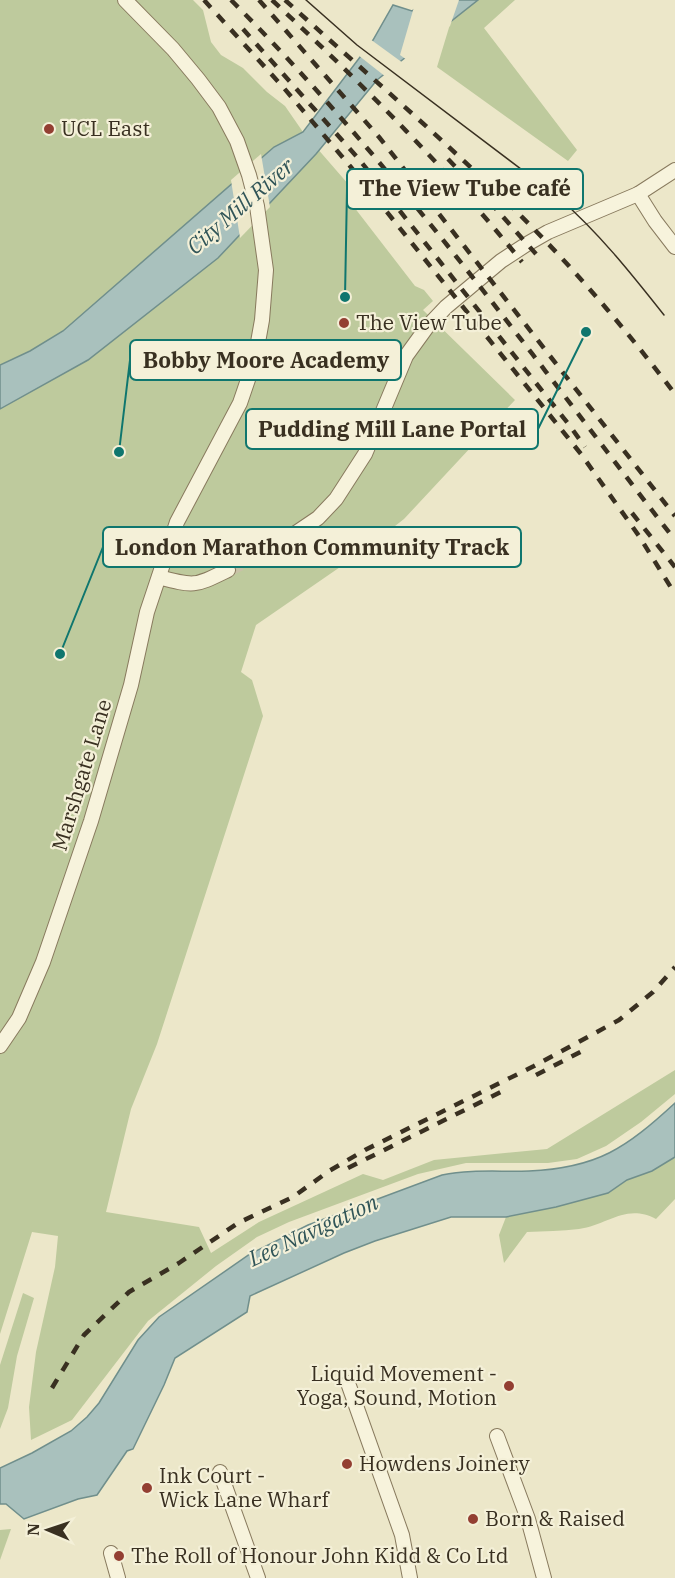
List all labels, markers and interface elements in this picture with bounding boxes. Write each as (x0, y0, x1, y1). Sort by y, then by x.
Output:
place label: UCL East (61, 114, 150, 142)
marker: UCL East (42, 122, 56, 136)
water label: City Mill River (180, 150, 300, 260)
callout: The View Tube café (347, 169, 583, 209)
text: The View Tube café (359, 173, 571, 202)
place label: The View Tube (356, 308, 502, 336)
marker: The View Tube (337, 316, 351, 330)
callout: Bobby Moore Academy (130, 340, 401, 380)
text: Bobby Moore Academy (143, 345, 390, 374)
callout: Pudding Mill Lane Portal (246, 409, 538, 449)
text: Pudding Mill Lane Portal (258, 414, 526, 443)
callout: London Marathon Community Track (103, 527, 521, 567)
text: London Marathon Community Track (115, 532, 510, 561)
street label: Marshgate Lane (45, 695, 117, 854)
water label: Lee Navigation (242, 1187, 383, 1273)
place label: Liquid Movement - Yoga, Sound, Motion (296, 1359, 497, 1411)
marker: Liquid Movement - Yoga, Sound, Motion (502, 1379, 516, 1393)
place label: Howdens Joinery (359, 1449, 530, 1477)
marker: Howdens Joinery (340, 1457, 354, 1471)
place label: Ink Court - Wick Lane Wharf (159, 1461, 331, 1513)
marker: Ink Court - Wick Lane Wharf (140, 1481, 154, 1495)
north arrow (18, 1500, 78, 1560)
place label: Born & Raised (485, 1504, 625, 1532)
marker: Born & Raised (466, 1512, 480, 1526)
text: N (23, 1523, 43, 1536)
place label: The Roll of Honour John Kidd & Co Ltd (131, 1541, 509, 1569)
marker: The Roll of Honour John Kidd & Co Ltd (112, 1549, 126, 1563)

